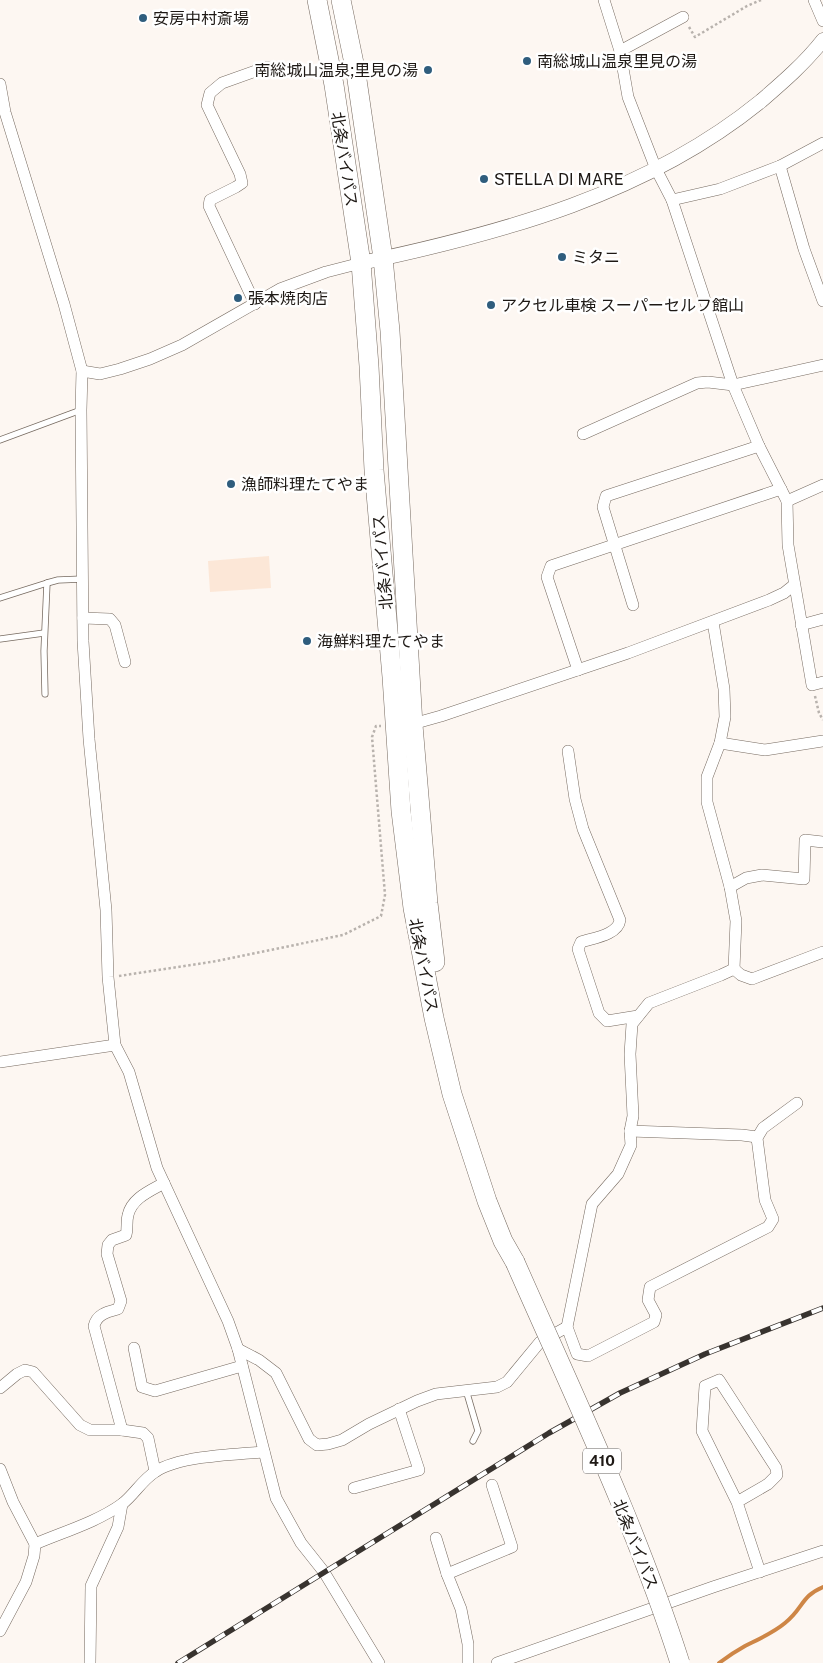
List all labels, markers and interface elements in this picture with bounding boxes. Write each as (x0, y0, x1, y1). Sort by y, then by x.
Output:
place label: 安房中村斎場 (153, 9, 249, 28)
marker: 安房中村斎場 (137, 12, 149, 24)
place label: 南総城山温泉里見の湯 (537, 52, 697, 71)
marker: 南総城山温泉里見の湯 (521, 55, 533, 67)
place label: 南総城山温泉;里見の湯 (254, 61, 418, 80)
marker: 南総城山温泉;里見の湯 (422, 64, 434, 76)
street label: 北条バイパス (328, 110, 361, 208)
place label: STELLA DI MARE (494, 170, 624, 189)
marker: STELLA DI MARE (478, 173, 490, 185)
place label: ミタニ (572, 248, 620, 267)
marker: ミタニ (556, 251, 568, 263)
place label: 張本焼肉店 (248, 289, 328, 308)
marker: 張本焼肉店 (232, 292, 244, 304)
place label: アクセル車検 スーパーセルフ館山 (501, 296, 744, 315)
marker: アクセル車検 スーパーセルフ館山 (485, 299, 497, 311)
place label: 漁師料理たてやま (241, 475, 369, 494)
marker: 漁師料理たてやま (225, 478, 237, 490)
street label: 北条バイパス (369, 513, 396, 610)
place label: 海鮮料理たてやま (317, 632, 445, 651)
marker: 海鮮料理たてやま (301, 635, 313, 647)
street label: 北条バイパス (405, 916, 442, 1014)
road number: 410 (583, 1448, 621, 1474)
street label: 北条バイパス (609, 1496, 662, 1592)

